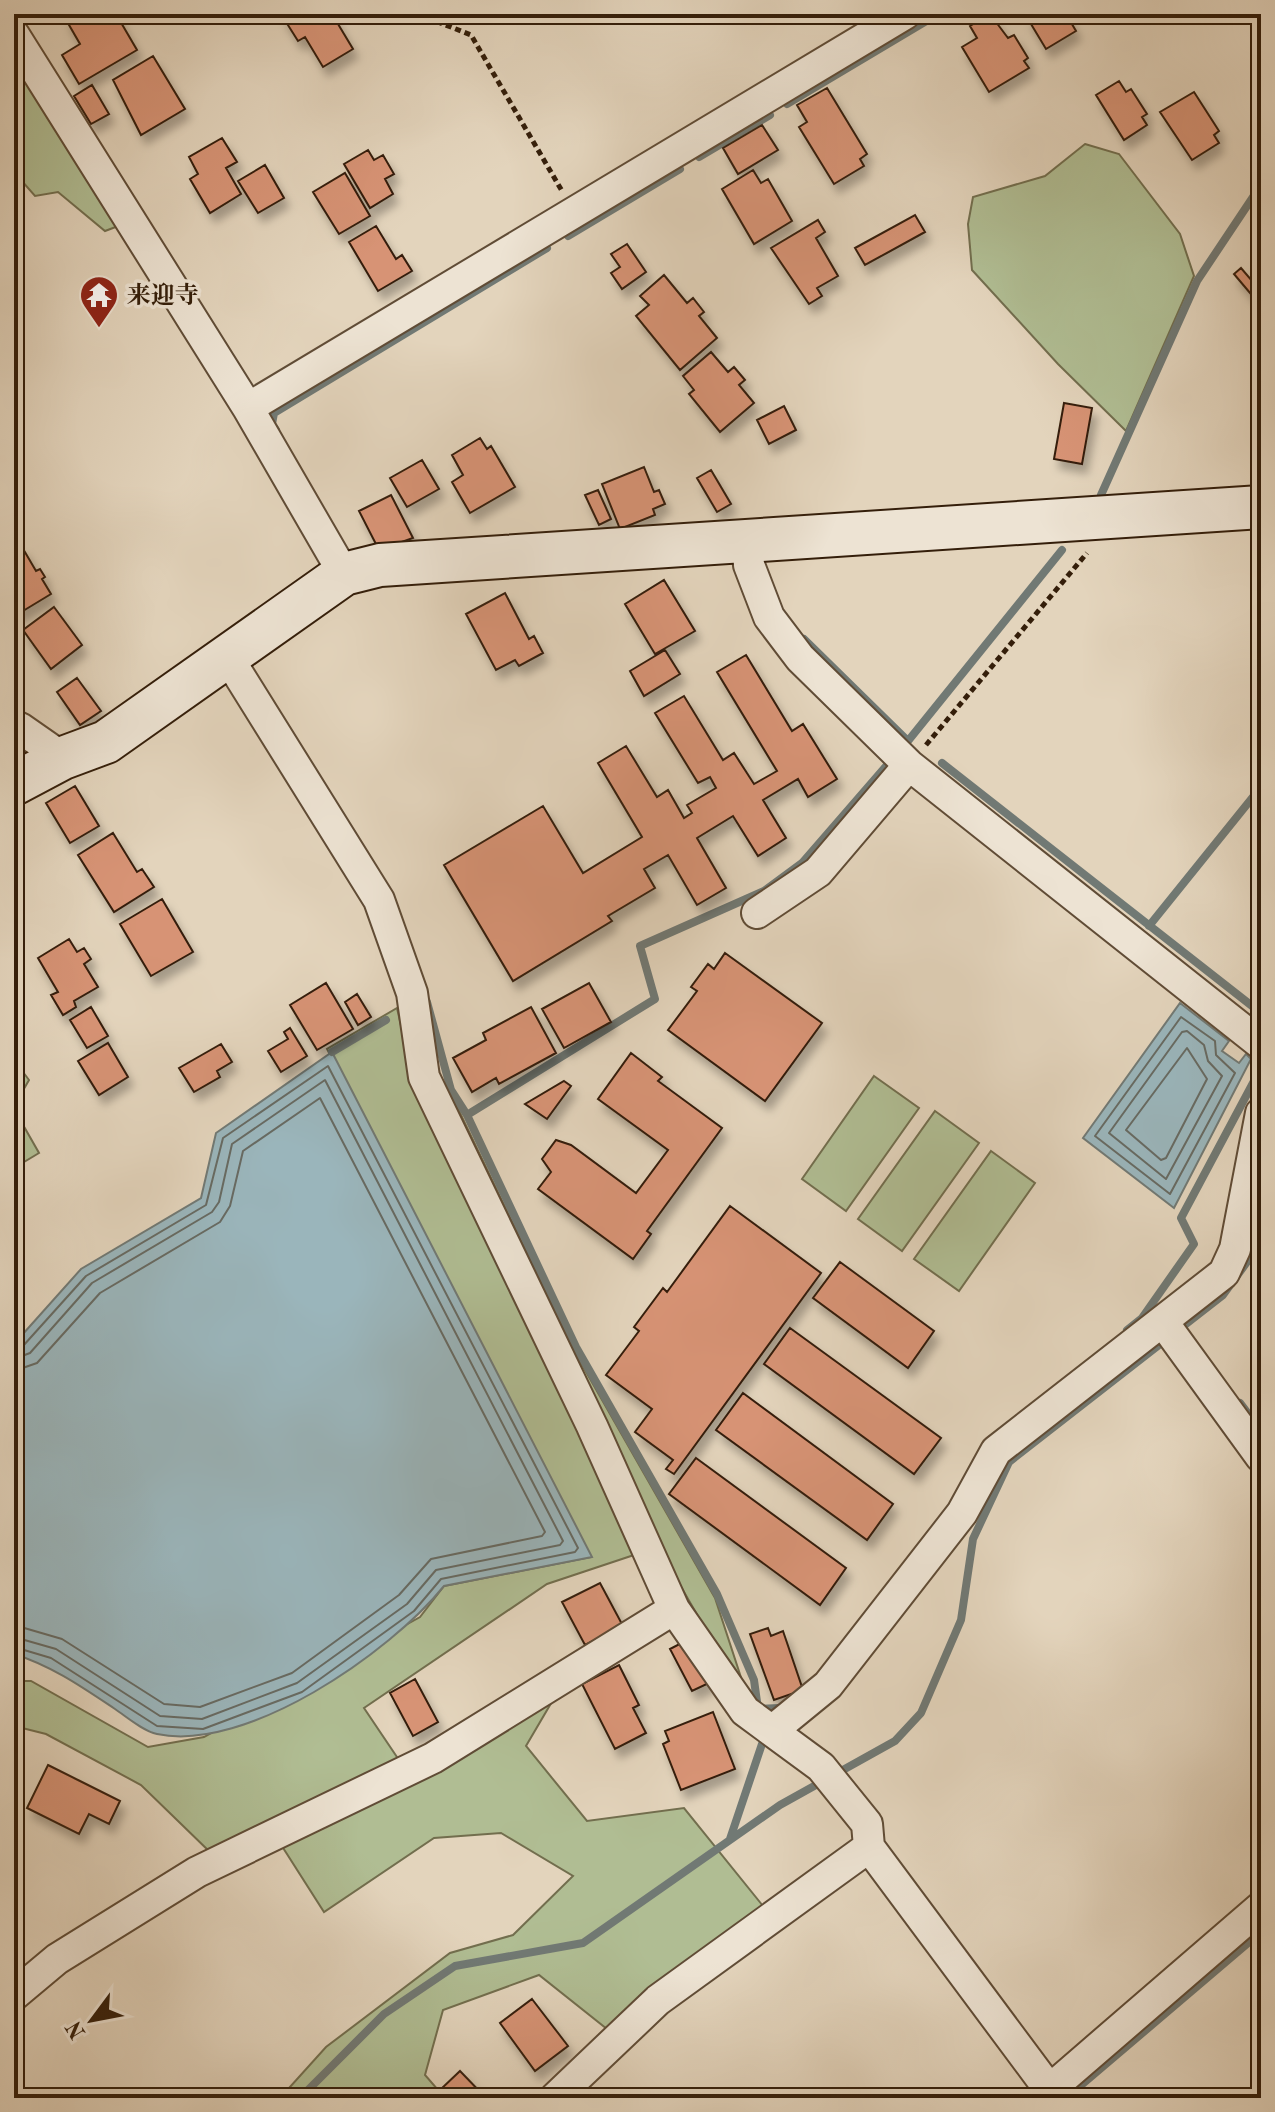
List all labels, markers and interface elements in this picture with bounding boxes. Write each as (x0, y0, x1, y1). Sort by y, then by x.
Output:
temple icon: 来迎寺 (78, 274, 120, 329)
place label: 来迎寺 (127, 282, 199, 309)
north arrow (52, 1980, 132, 2060)
text: N (63, 2016, 91, 2042)

